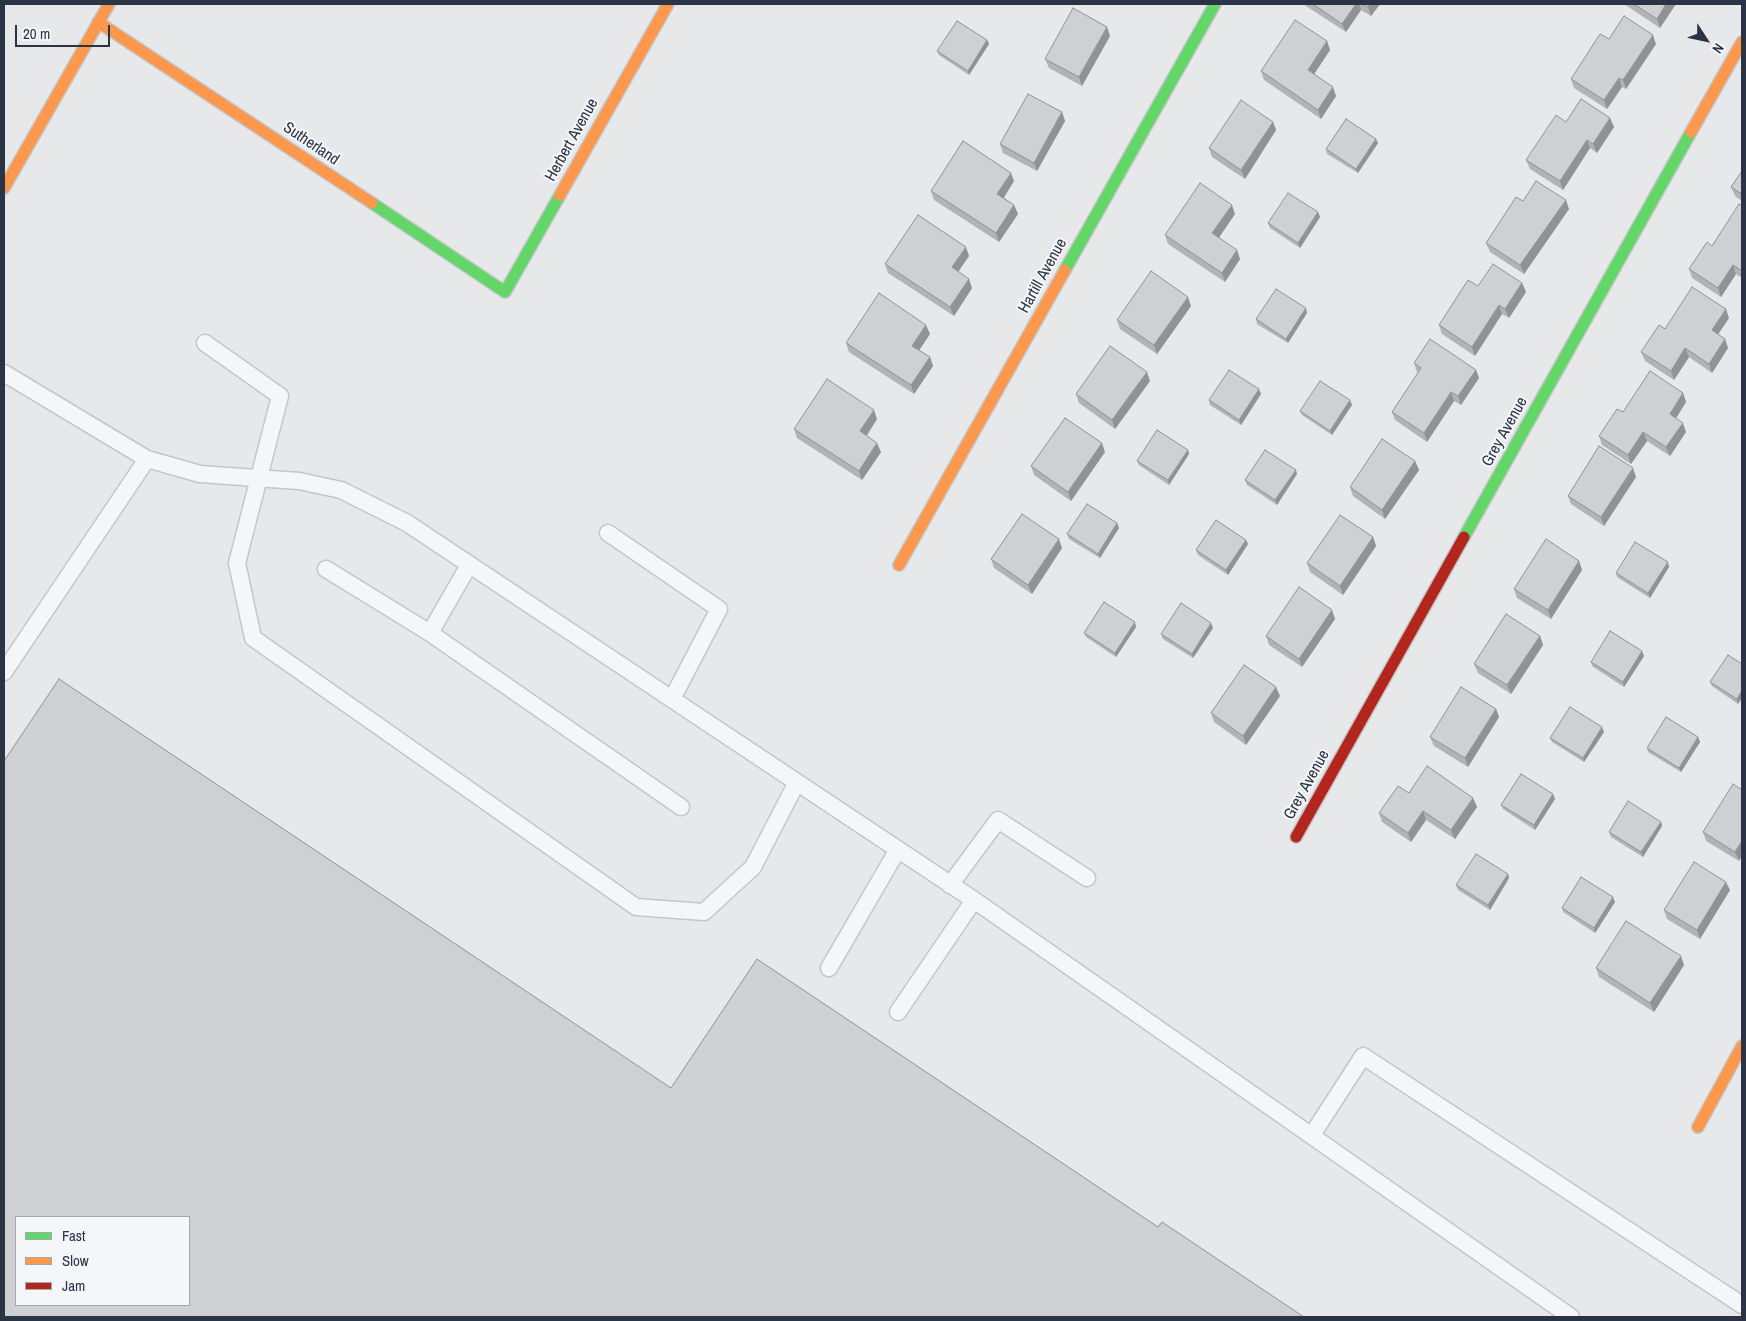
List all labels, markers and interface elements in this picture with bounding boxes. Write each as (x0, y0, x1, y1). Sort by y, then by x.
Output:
scale bar (18, 15, 112, 47)
north arrow (1681, 15, 1731, 65)
text: 20 m (23, 23, 50, 44)
text: N (1709, 40, 1728, 57)
street label: Herbert Avenue (541, 95, 603, 185)
street label: Sutherland (279, 118, 343, 170)
street label: Hartill Avenue (1015, 235, 1071, 317)
street label: Grey Avenue (1478, 394, 1532, 470)
street label: Grey Avenue (1280, 747, 1334, 823)
legend (15, 1216, 190, 1306)
text: Fast (62, 1225, 85, 1246)
text: Slow (62, 1250, 89, 1271)
text: Jam (62, 1275, 85, 1296)

